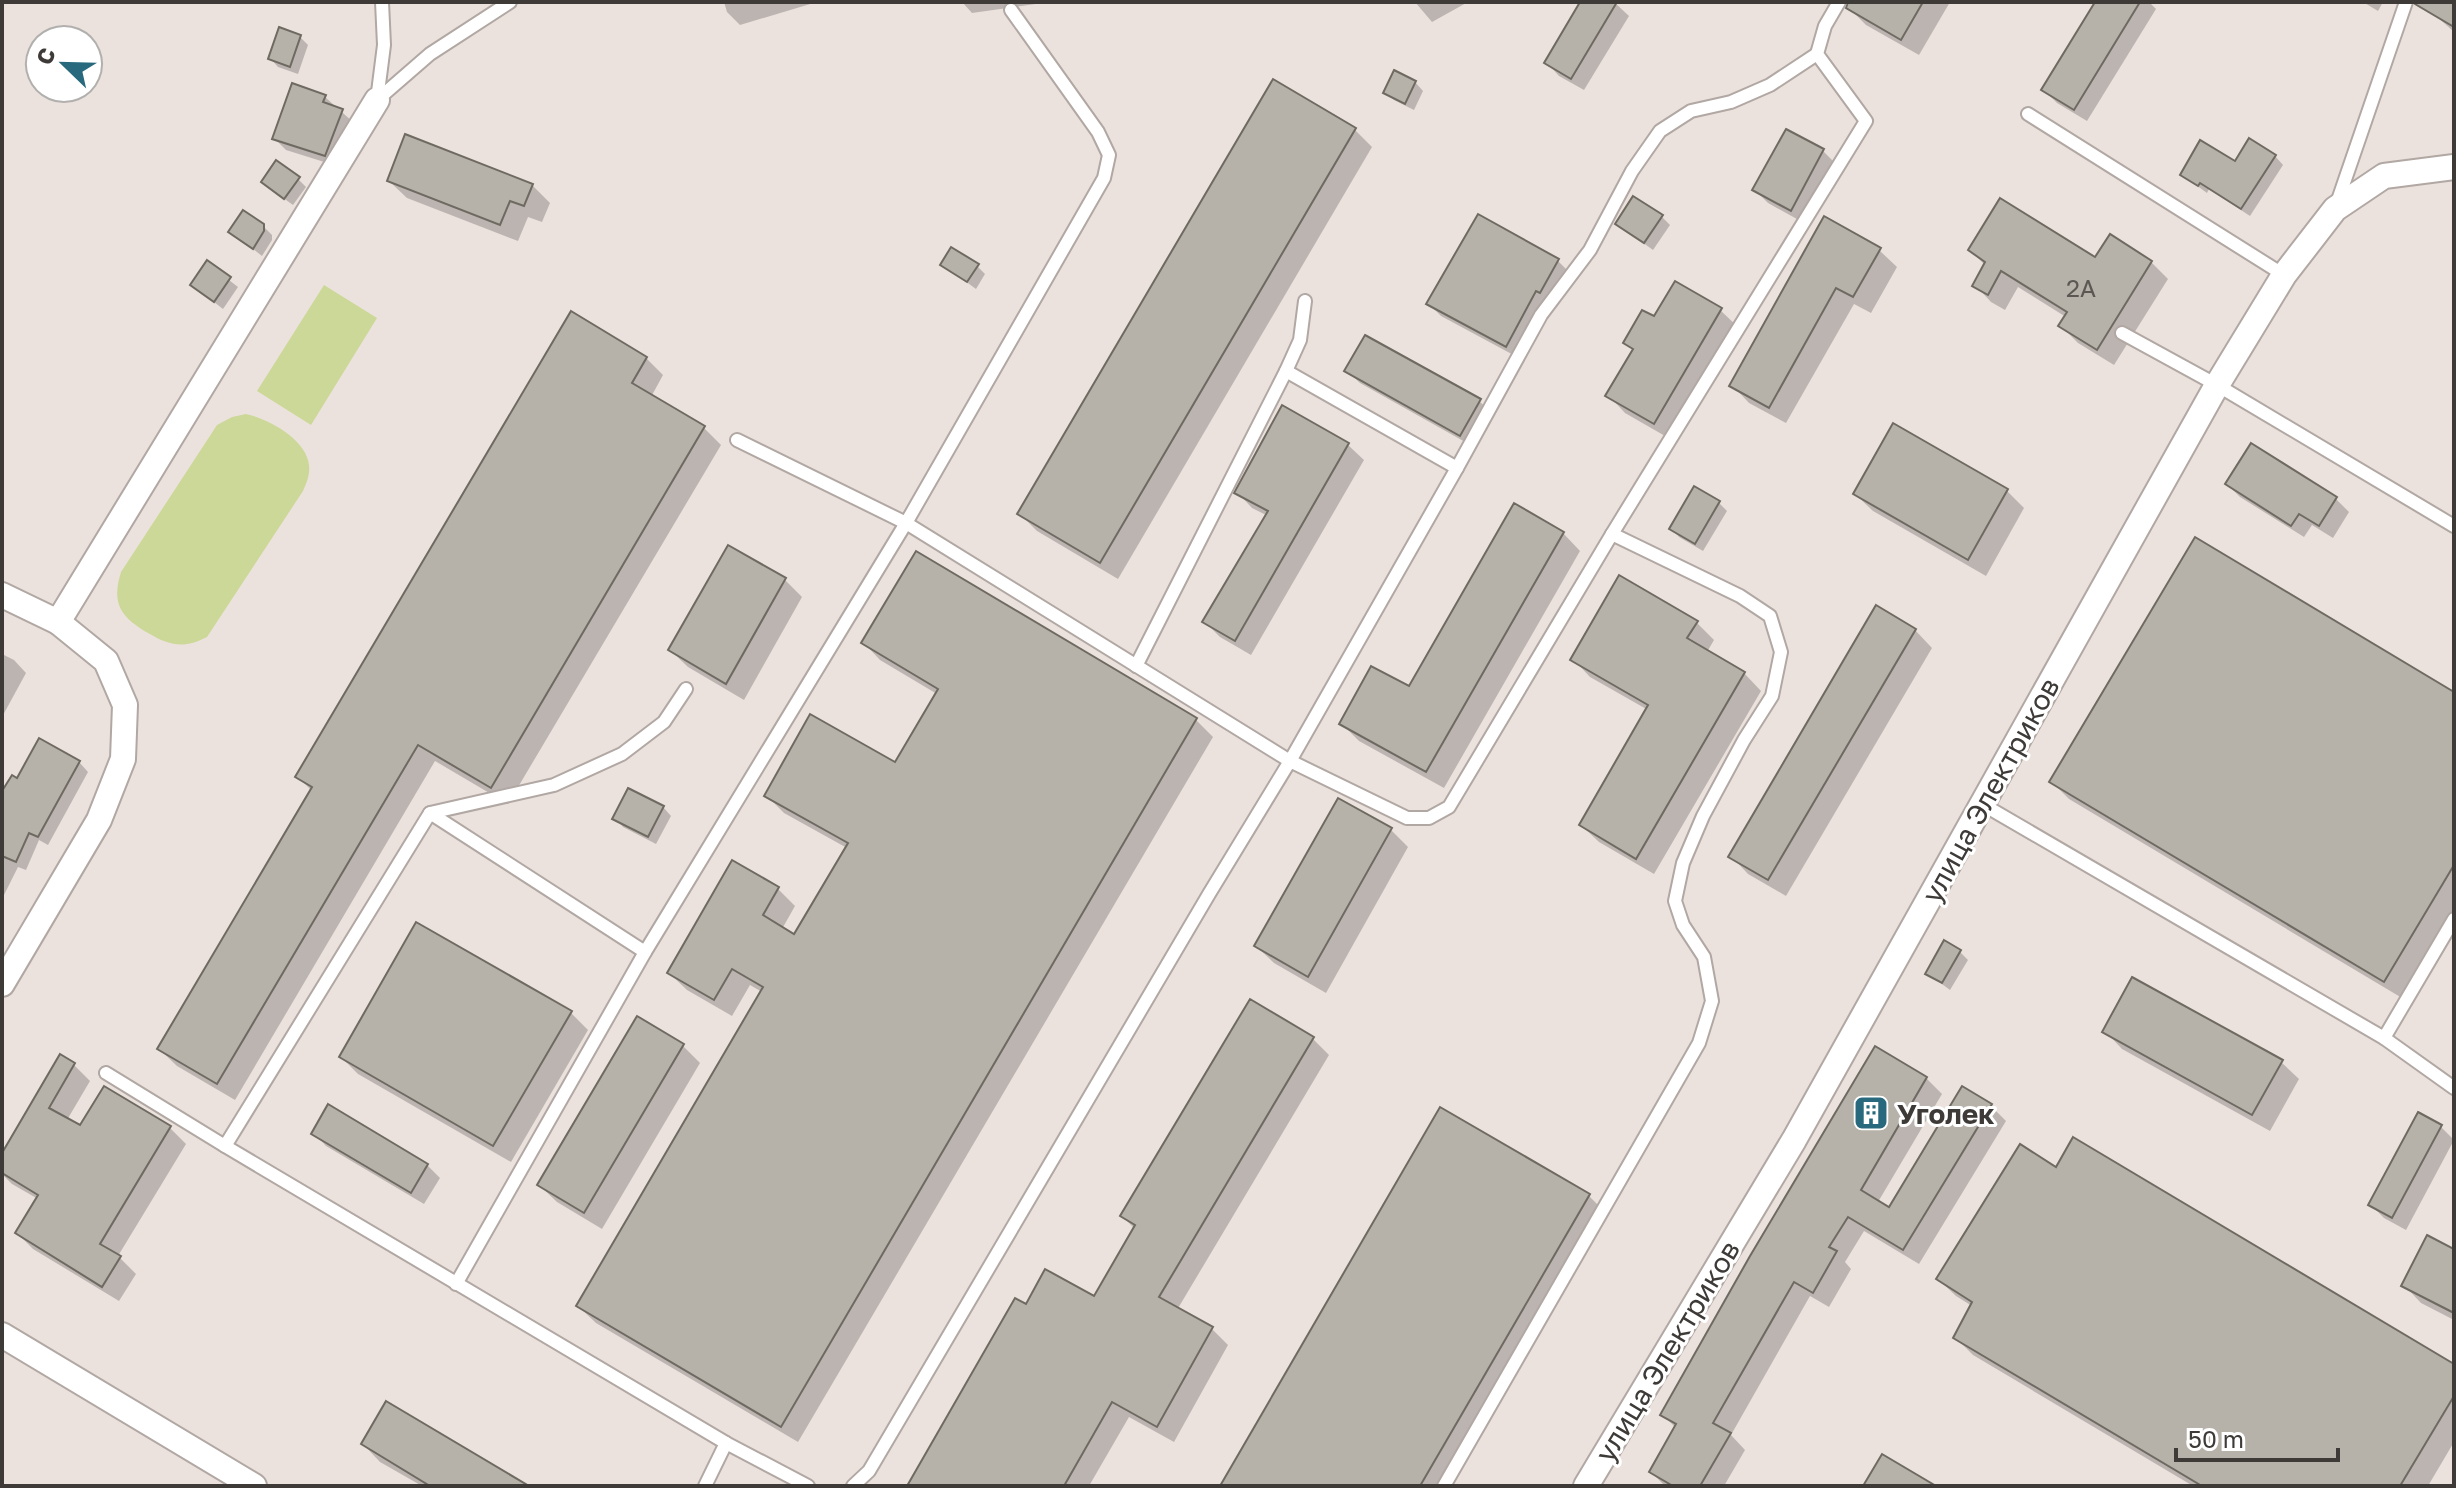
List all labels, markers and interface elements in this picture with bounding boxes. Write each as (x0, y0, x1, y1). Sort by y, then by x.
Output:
north arrow (24, 24, 104, 104)
text: С (30, 44, 61, 68)
house number: 2А (2066, 273, 2096, 302)
street label: улица Электриков (1914, 672, 2066, 908)
building icon: Уголек (1852, 1094, 1890, 1132)
place label: Уголек (1897, 1097, 1994, 1130)
street label: улица Электриков (1588, 1234, 1746, 1468)
scale bar (2176, 1412, 2338, 1462)
text: 50 m (2188, 1424, 2244, 1453)

